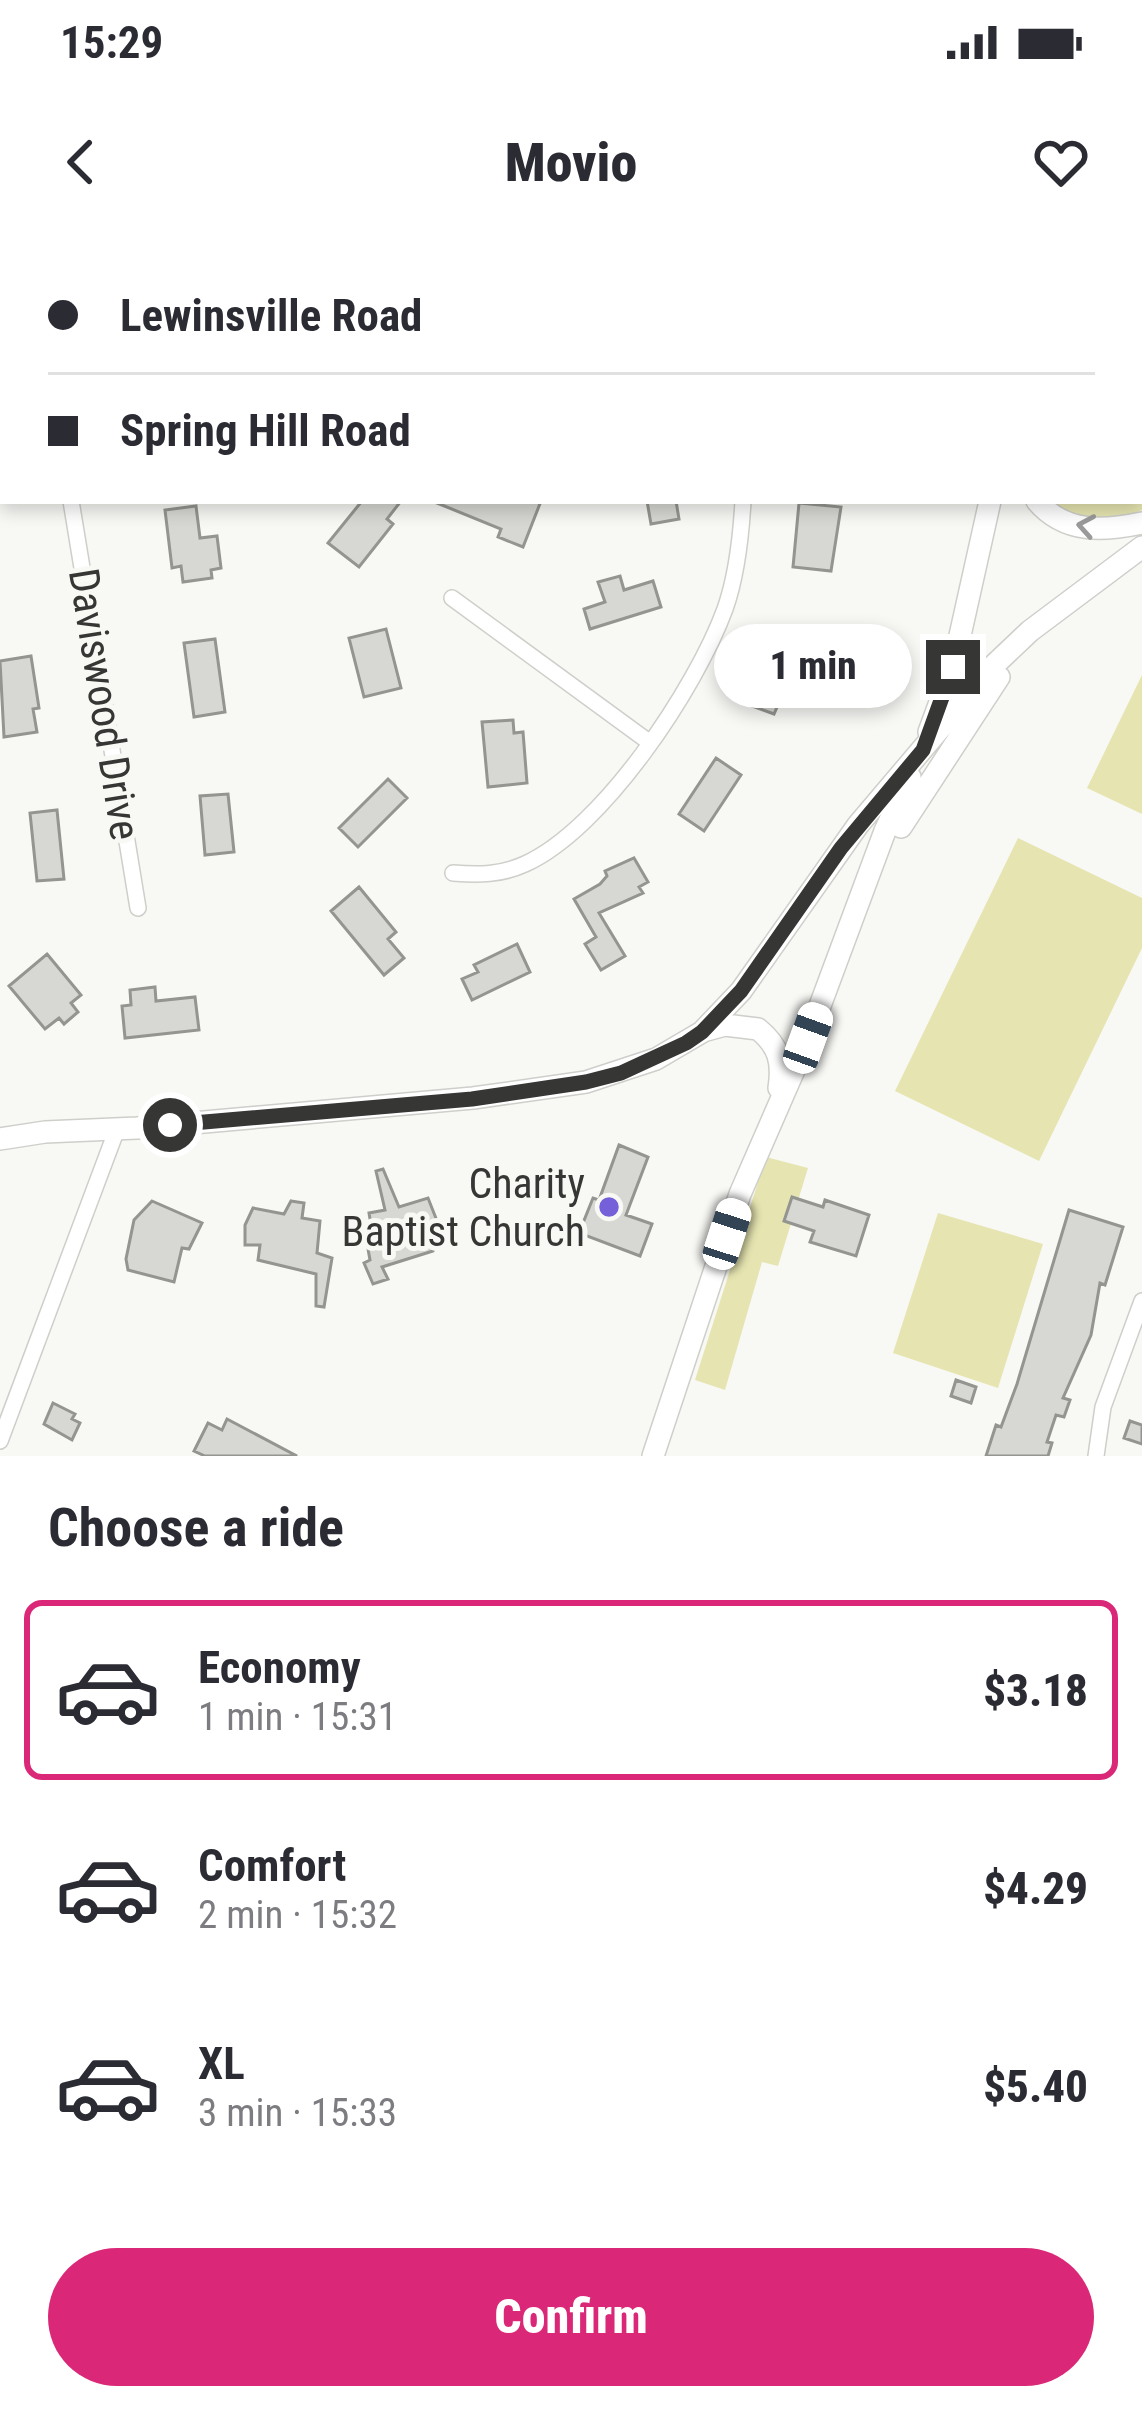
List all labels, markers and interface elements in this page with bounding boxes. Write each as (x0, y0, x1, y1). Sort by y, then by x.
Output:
text: 15:29 (60, 16, 163, 69)
icon: back (48, 129, 114, 195)
icon: heart (1028, 129, 1094, 195)
text: Movio (505, 131, 637, 194)
text: Lewinsville Road (120, 289, 422, 342)
text: Spring Hill Road (120, 404, 411, 457)
one-way arrow (1077, 514, 1097, 539)
street label: Daviswood Drive (59, 565, 150, 843)
callout: 1 min (713, 625, 911, 709)
route end (926, 640, 980, 694)
text: 1 min (770, 643, 856, 689)
car (779, 998, 837, 1078)
route start (143, 1098, 197, 1152)
place label: Charity Baptist Church (341, 1159, 585, 1256)
marker: Charity Baptist Church (596, 1194, 622, 1220)
car (699, 1194, 755, 1274)
text: Choose a ride (48, 1496, 344, 1559)
icon: car (54, 1636, 162, 1744)
text: Economy (198, 1641, 361, 1694)
text: $3.18 (983, 1664, 1088, 1717)
text: 1 min · 15:31 (198, 1694, 397, 1740)
icon: car (54, 1834, 162, 1942)
text: Comfort (198, 1839, 346, 1892)
text: $4.29 (983, 1862, 1088, 1915)
text: 2 min · 15:32 (198, 1892, 397, 1938)
icon: car (54, 2032, 162, 2140)
text: XL (198, 2037, 245, 2090)
text: $5.40 (983, 2060, 1088, 2113)
text: 3 min · 15:33 (198, 2090, 397, 2136)
button: Confirm (48, 2248, 1094, 2386)

